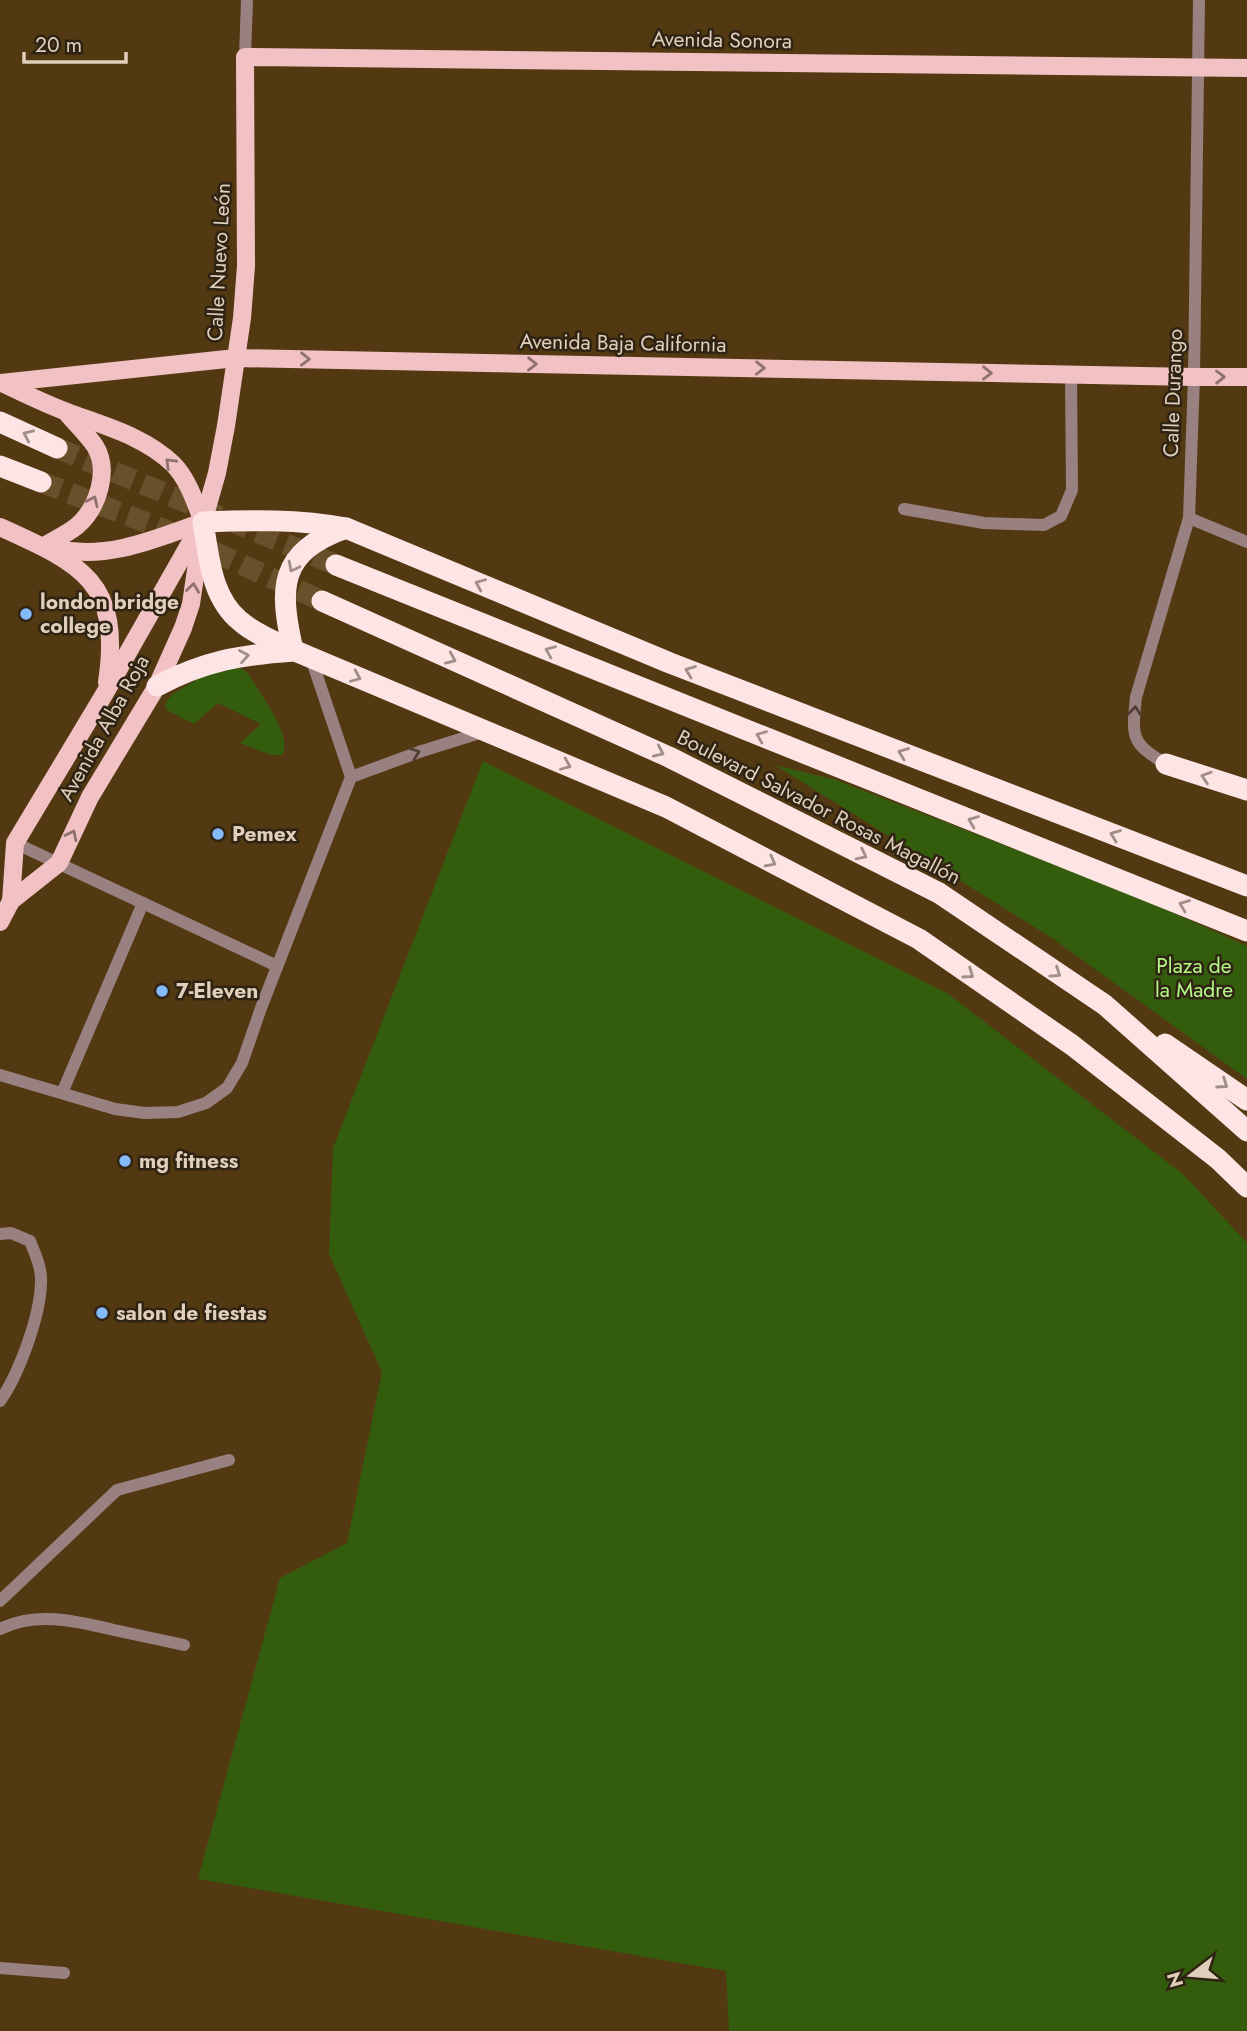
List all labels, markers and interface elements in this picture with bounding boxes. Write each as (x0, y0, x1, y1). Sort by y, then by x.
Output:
scale bar (24, 21, 126, 65)
street label: Avenida Sonora (652, 24, 792, 56)
text: 20 m (35, 30, 82, 60)
street label: Calle Nuevo León (200, 182, 238, 342)
street label: Avenida Baja California (519, 326, 727, 360)
street label: Calle Durango (1156, 328, 1190, 458)
one-way arrow (300, 351, 310, 367)
one-way arrow (527, 356, 538, 371)
one-way arrow (754, 361, 765, 376)
one-way arrow (982, 365, 993, 381)
one-way arrow (1216, 369, 1226, 385)
one-way arrow (23, 429, 36, 443)
one-way arrow (165, 459, 178, 471)
one-way arrow (85, 496, 99, 508)
one-way arrow (288, 560, 302, 572)
one-way arrow (475, 579, 487, 593)
one-way arrow (186, 582, 201, 594)
place label: london bridge college (40, 587, 179, 641)
marker: london bridge college (18, 606, 34, 622)
one-way arrow (545, 645, 558, 659)
street label: Avenida Alba Roja (51, 649, 157, 807)
one-way arrow (238, 649, 250, 664)
one-way arrow (444, 651, 456, 665)
one-way arrow (685, 666, 697, 680)
one-way arrow (349, 669, 361, 683)
one-way arrow (1127, 705, 1142, 716)
street label: Boulevard Salvador Rosas Magallón (672, 722, 966, 892)
one-way arrow (756, 730, 768, 744)
one-way arrow (651, 744, 664, 758)
one-way arrow (408, 748, 420, 762)
one-way arrow (897, 748, 909, 762)
one-way arrow (558, 757, 571, 771)
one-way arrow (1201, 771, 1213, 785)
one-way arrow (967, 815, 979, 829)
place label: Pemex (232, 819, 297, 849)
marker: Pemex (210, 826, 226, 842)
one-way arrow (64, 830, 78, 842)
one-way arrow (1109, 830, 1121, 844)
one-way arrow (855, 846, 867, 860)
one-way arrow (764, 854, 776, 868)
one-way arrow (1178, 900, 1190, 914)
park label: Plaza de la Madre (1155, 951, 1233, 1005)
one-way arrow (1048, 964, 1061, 977)
one-way arrow (961, 966, 974, 978)
place label: 7-Eleven (176, 976, 258, 1006)
marker: 7-Eleven (154, 983, 170, 999)
one-way arrow (1215, 1076, 1228, 1088)
place label: mg fitness (139, 1146, 239, 1176)
marker: mg fitness (117, 1153, 133, 1169)
place label: salon de fiestas (116, 1298, 267, 1328)
marker: salon de fiestas (94, 1305, 110, 1321)
north arrow (1156, 1940, 1226, 2010)
text: N (1160, 1969, 1190, 1991)

